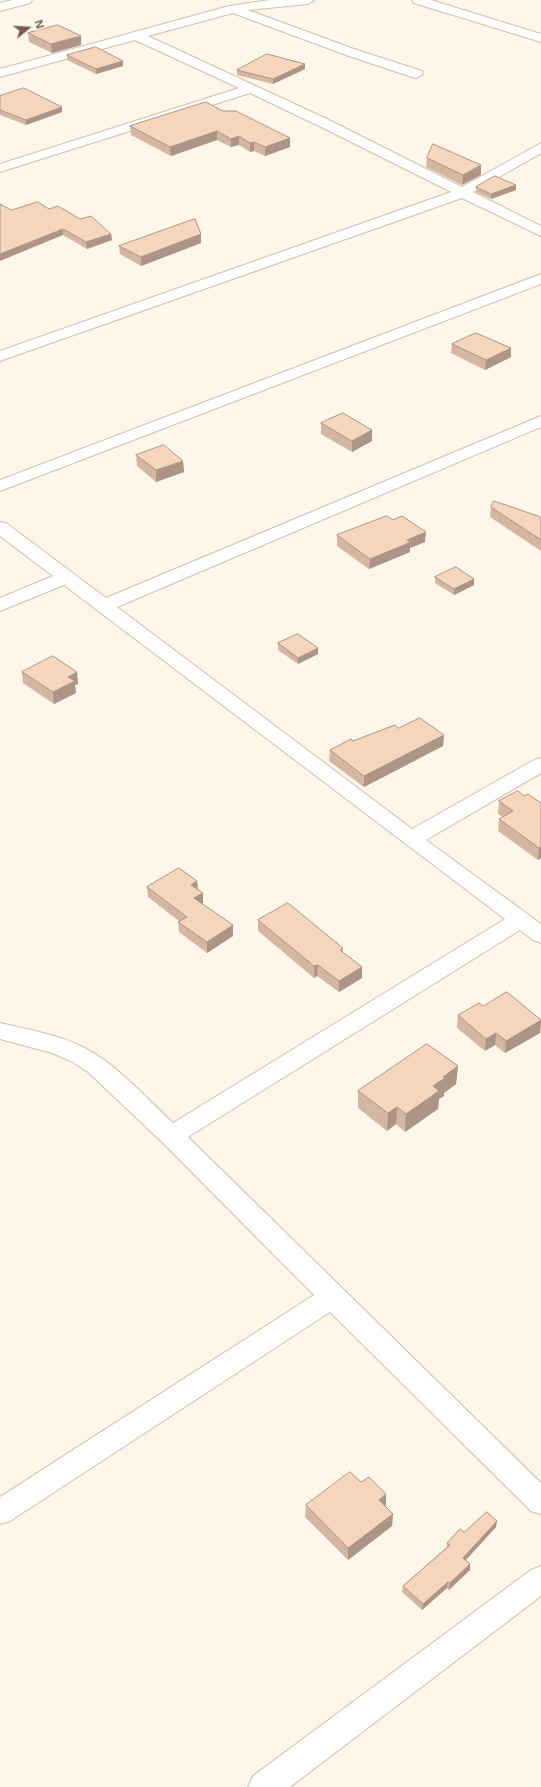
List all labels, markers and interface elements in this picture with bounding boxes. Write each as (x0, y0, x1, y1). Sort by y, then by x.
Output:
north arrow (8, 8, 48, 48)
text: N (31, 18, 48, 31)

